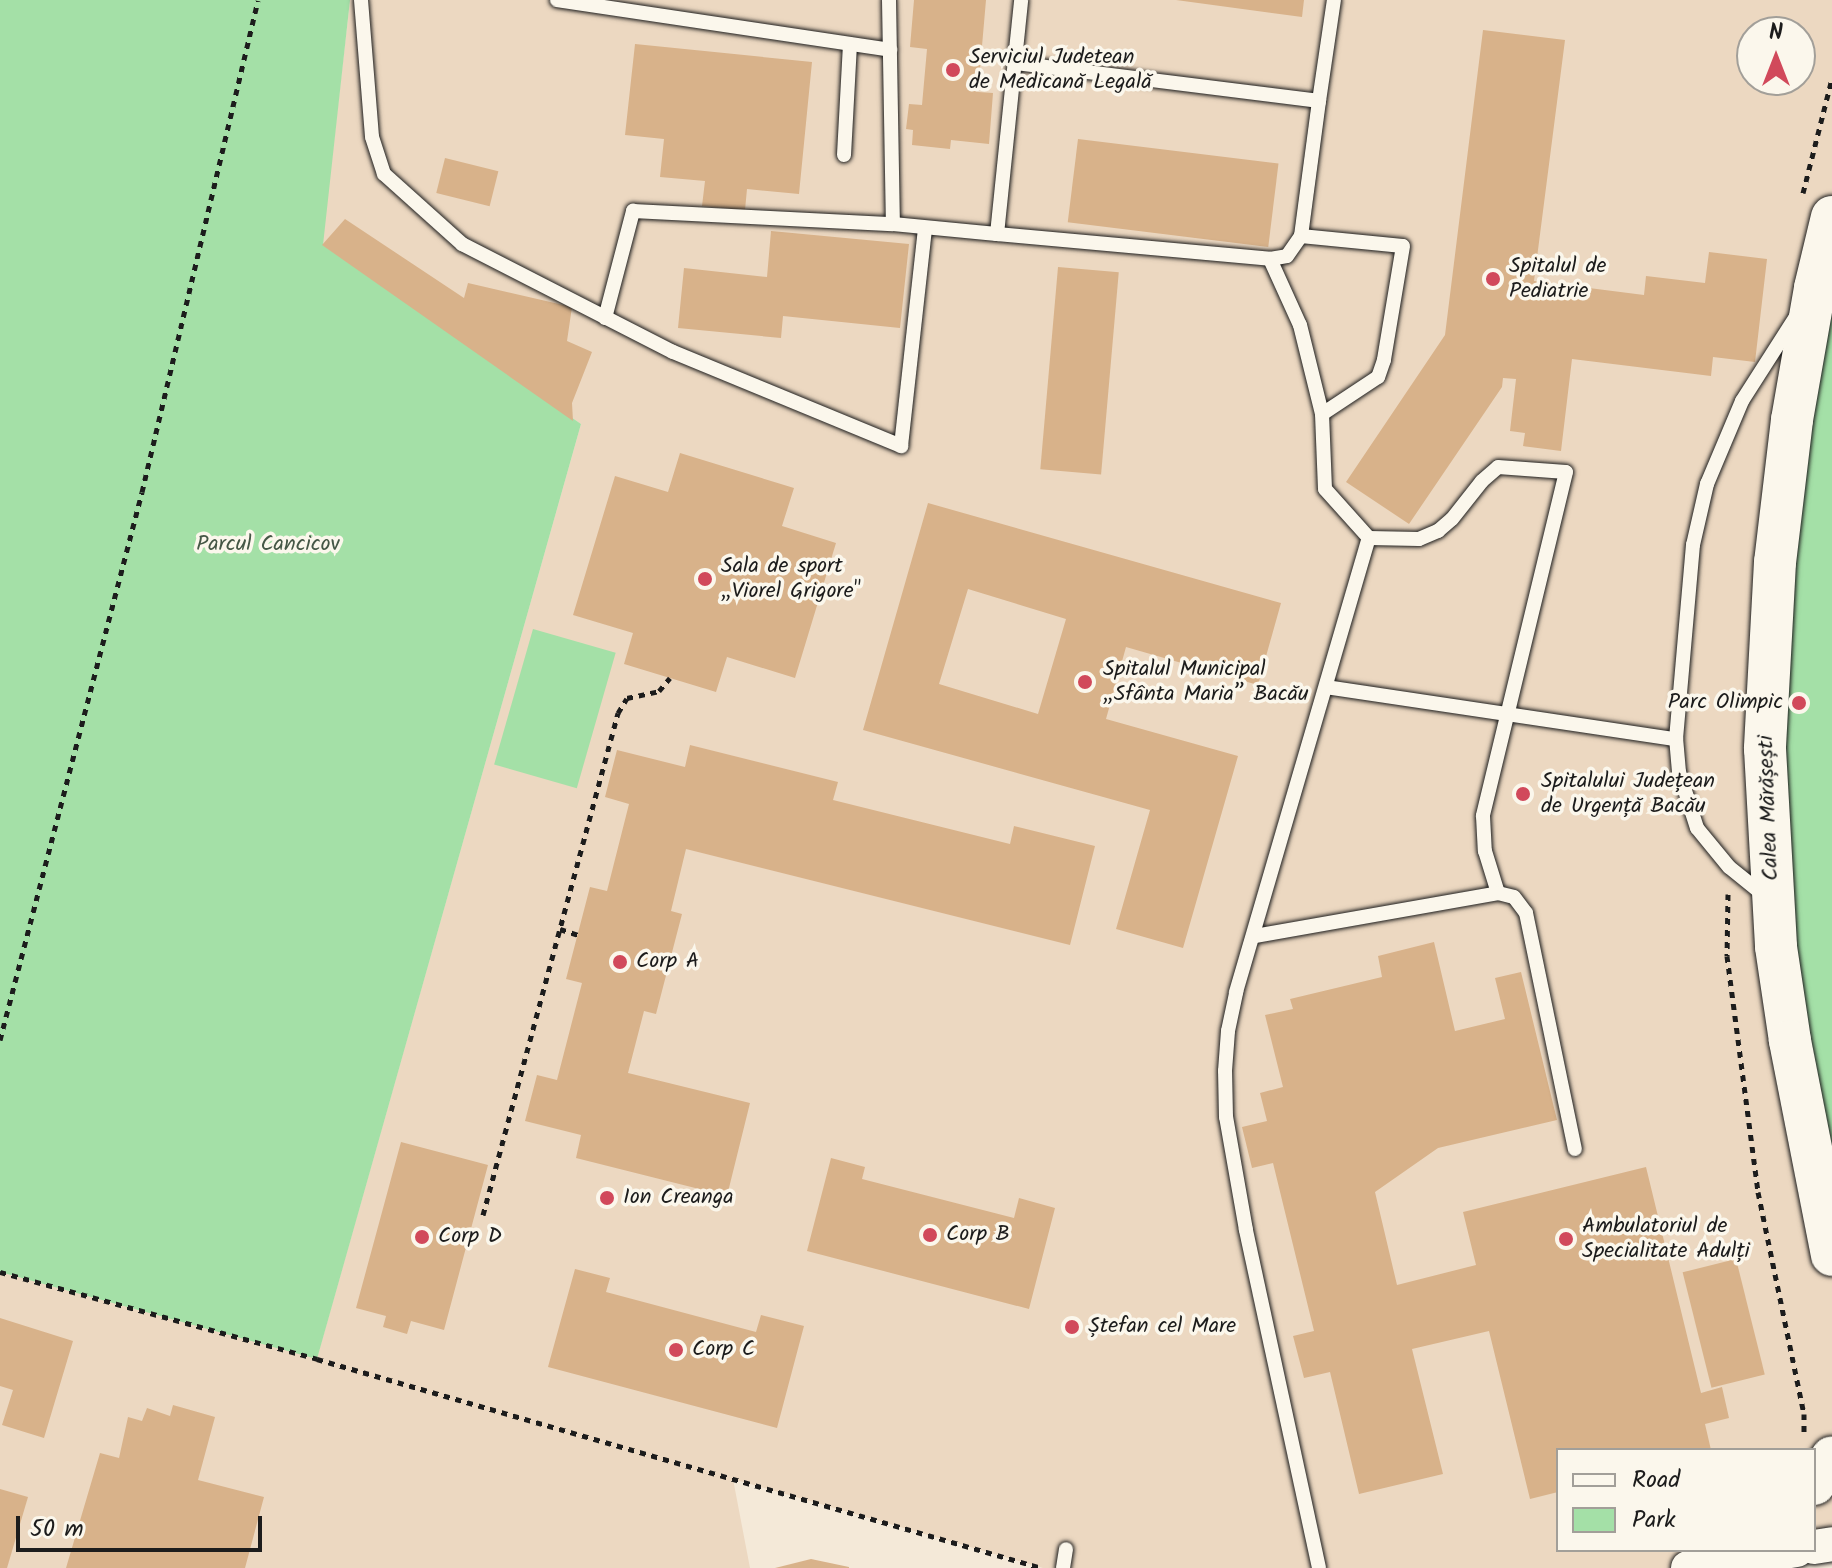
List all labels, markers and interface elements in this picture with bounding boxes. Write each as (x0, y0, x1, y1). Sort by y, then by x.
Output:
north arrow (1736, 16, 1816, 96)
text: N (1769, 16, 1783, 51)
place label: Serviciul Judetean de Medicană Legală (969, 44, 1152, 96)
marker: Serviciul Judetean de Medicană Legală (944, 61, 962, 79)
place label: Spitalul de Pediatrie (1509, 253, 1606, 304)
marker: Spitalul de Pediatrie (1484, 270, 1502, 288)
park label: Parcul Cancicov (196, 532, 340, 558)
place label: Sala de sport „Viorel Grigore" (721, 553, 861, 604)
marker: Sala de sport „Viorel Grigore" (696, 570, 714, 588)
place label: Spitalul Municipal „Sfânta Maria” Bacău (1103, 656, 1309, 708)
marker: Spitalul Municipal „Sfânta Maria” Bacău (1074, 671, 1096, 693)
place label: Parc Olimpic (1668, 690, 1783, 716)
marker: Parc Olimpic (1790, 694, 1808, 712)
street label: Calea Mărășești (1753, 735, 1785, 881)
place label: Spitalului Județean de Urgență Bacău (1541, 768, 1715, 820)
marker: Spitalului Județean de Urgență Bacău (1512, 783, 1534, 805)
place label: Corp A (636, 949, 699, 975)
marker: Corp A (611, 953, 629, 971)
place label: Ion Creanga (623, 1185, 734, 1211)
marker: Ion Creanga (598, 1189, 616, 1207)
place label: Ambulatoriul de Specialitate Adulți (1582, 1213, 1750, 1264)
place label: Corp B (946, 1222, 1010, 1248)
place label: Corp D (438, 1224, 502, 1250)
marker: Corp B (921, 1226, 939, 1244)
marker: Corp D (413, 1228, 431, 1246)
marker: Ambulatoriul de Specialitate Adulți (1557, 1230, 1575, 1248)
place label: Ștefan cel Mare (1088, 1314, 1236, 1340)
marker: Ștefan cel Mare (1063, 1318, 1081, 1336)
place label: Corp C (692, 1337, 755, 1363)
marker: Corp C (667, 1341, 685, 1359)
legend (1556, 1448, 1816, 1552)
text: Road (1632, 1461, 1680, 1500)
scale bar (20, 1500, 266, 1550)
text: Park (1632, 1501, 1676, 1540)
text: 50 m (30, 1510, 84, 1549)

